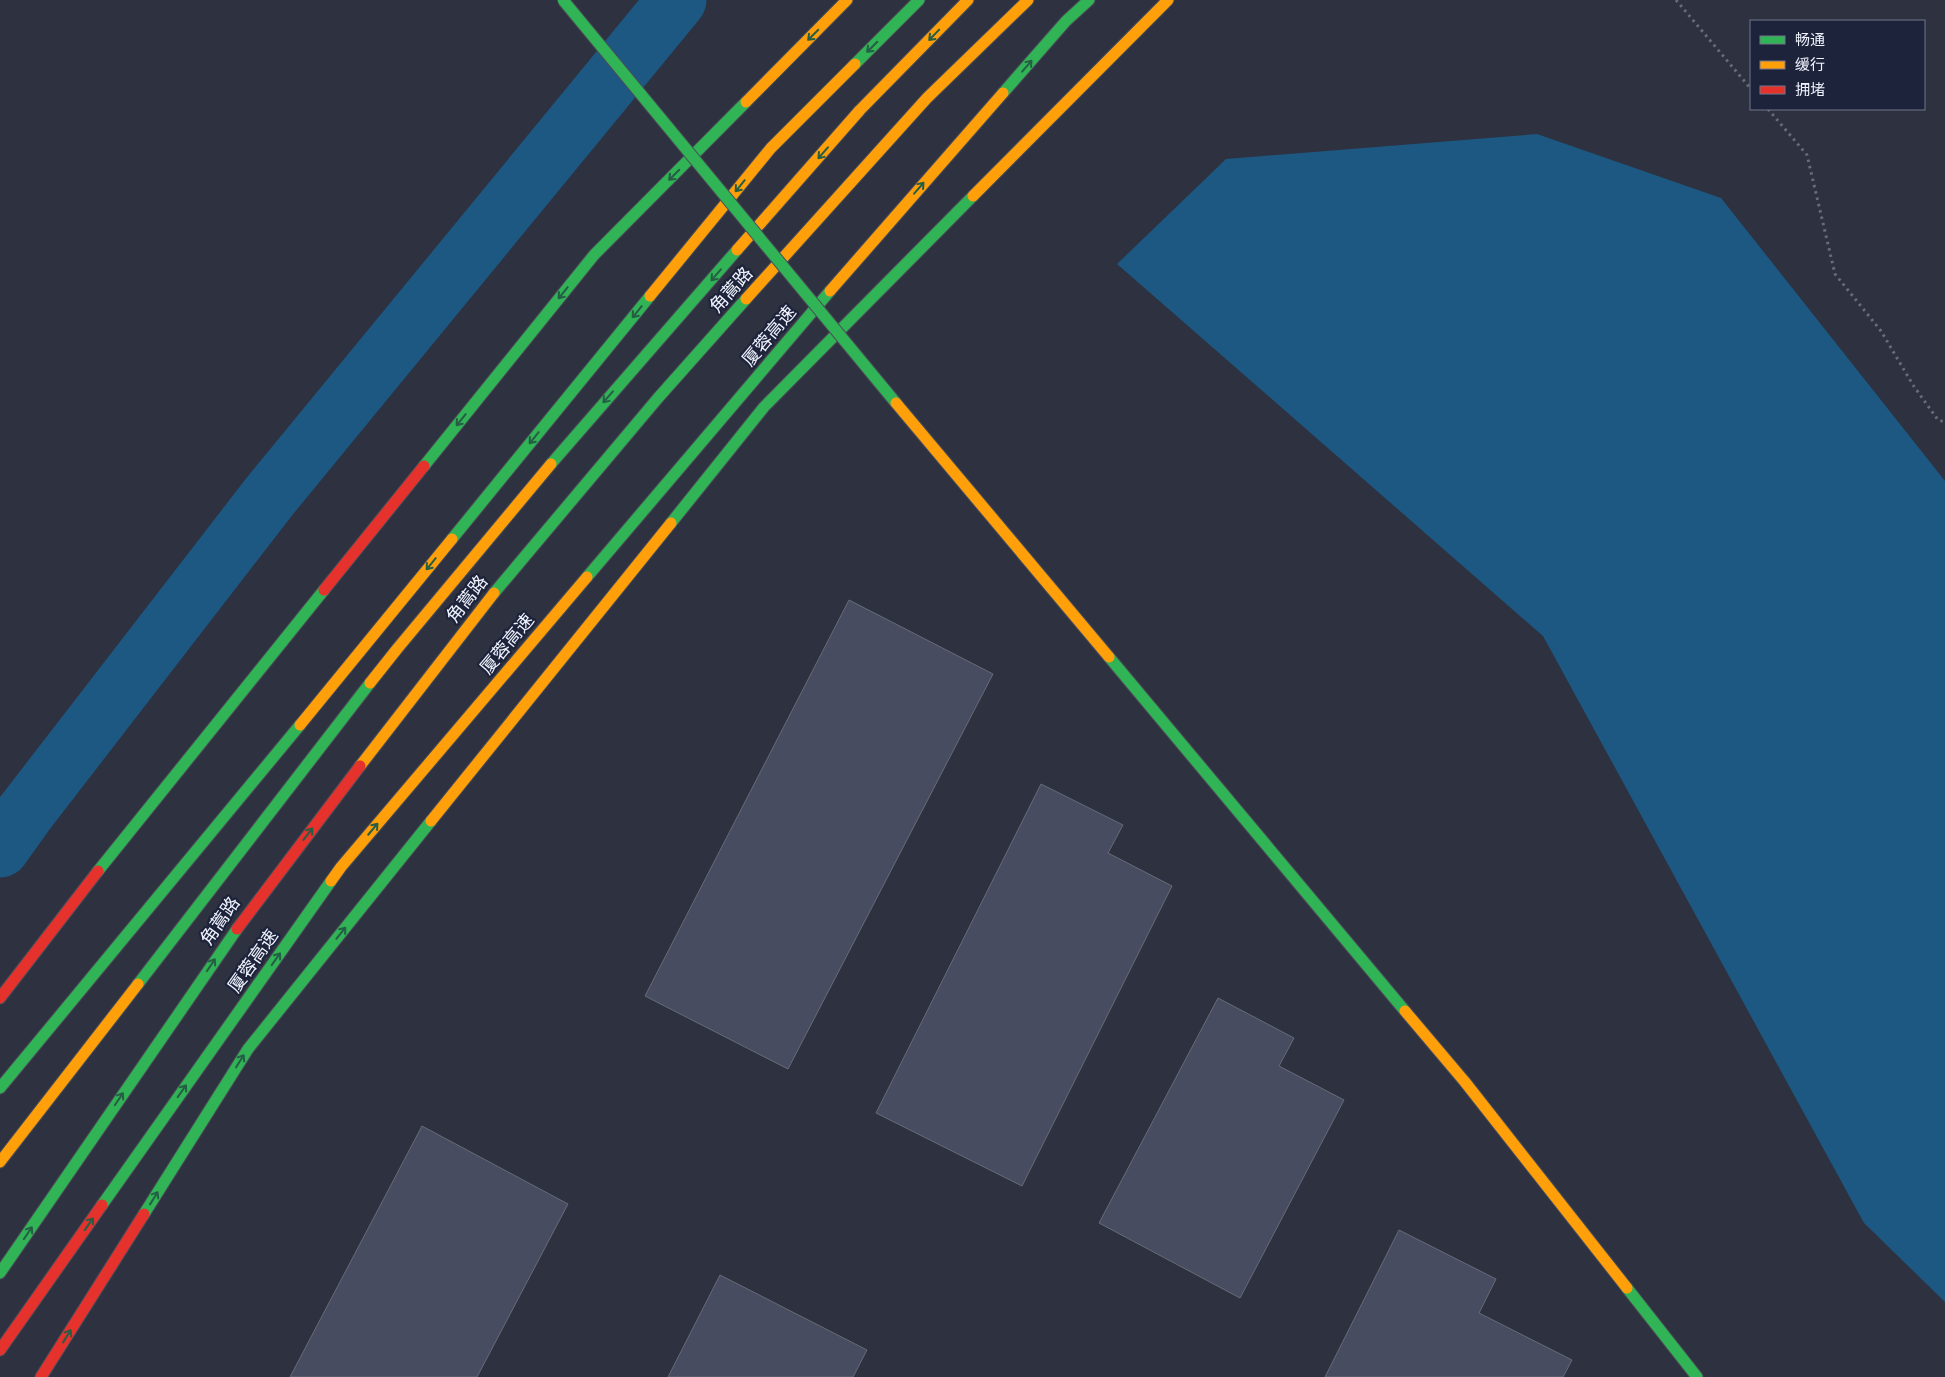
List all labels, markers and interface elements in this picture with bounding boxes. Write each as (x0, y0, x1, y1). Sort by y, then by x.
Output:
legend (1750, 20, 1925, 110)
one-way arrow (807, 28, 819, 41)
one-way arrow (928, 29, 940, 41)
text: 畅通 (1795, 30, 1825, 49)
one-way arrow (866, 41, 879, 53)
text: 缓行 (1795, 55, 1825, 74)
one-way arrow (1021, 59, 1033, 72)
text: 拥堵 (1795, 80, 1825, 99)
one-way arrow (817, 146, 828, 159)
one-way arrow (668, 168, 680, 180)
one-way arrow (734, 179, 745, 192)
one-way arrow (913, 181, 925, 194)
street label: 角蒿路 (704, 262, 757, 317)
one-way arrow (710, 269, 721, 282)
one-way arrow (557, 287, 568, 300)
street label: 厦蓉高速 (737, 301, 801, 371)
one-way arrow (632, 305, 643, 318)
one-way arrow (603, 391, 614, 404)
one-way arrow (456, 413, 467, 426)
one-way arrow (529, 431, 540, 444)
one-way arrow (426, 557, 437, 570)
street label: 角蒿路 (441, 570, 492, 627)
street label: 厦蓉高速 (475, 609, 539, 679)
one-way arrow (367, 822, 379, 835)
one-way arrow (302, 828, 313, 841)
street label: 角蒿路 (195, 892, 244, 949)
street label: 厦蓉高速 (223, 925, 283, 997)
one-way arrow (335, 927, 346, 940)
one-way arrow (271, 952, 281, 966)
one-way arrow (206, 958, 216, 972)
one-way arrow (236, 1054, 246, 1068)
one-way arrow (177, 1085, 187, 1099)
one-way arrow (114, 1092, 124, 1106)
one-way arrow (149, 1192, 159, 1206)
one-way arrow (84, 1217, 94, 1231)
one-way arrow (23, 1226, 33, 1240)
one-way arrow (63, 1329, 73, 1343)

